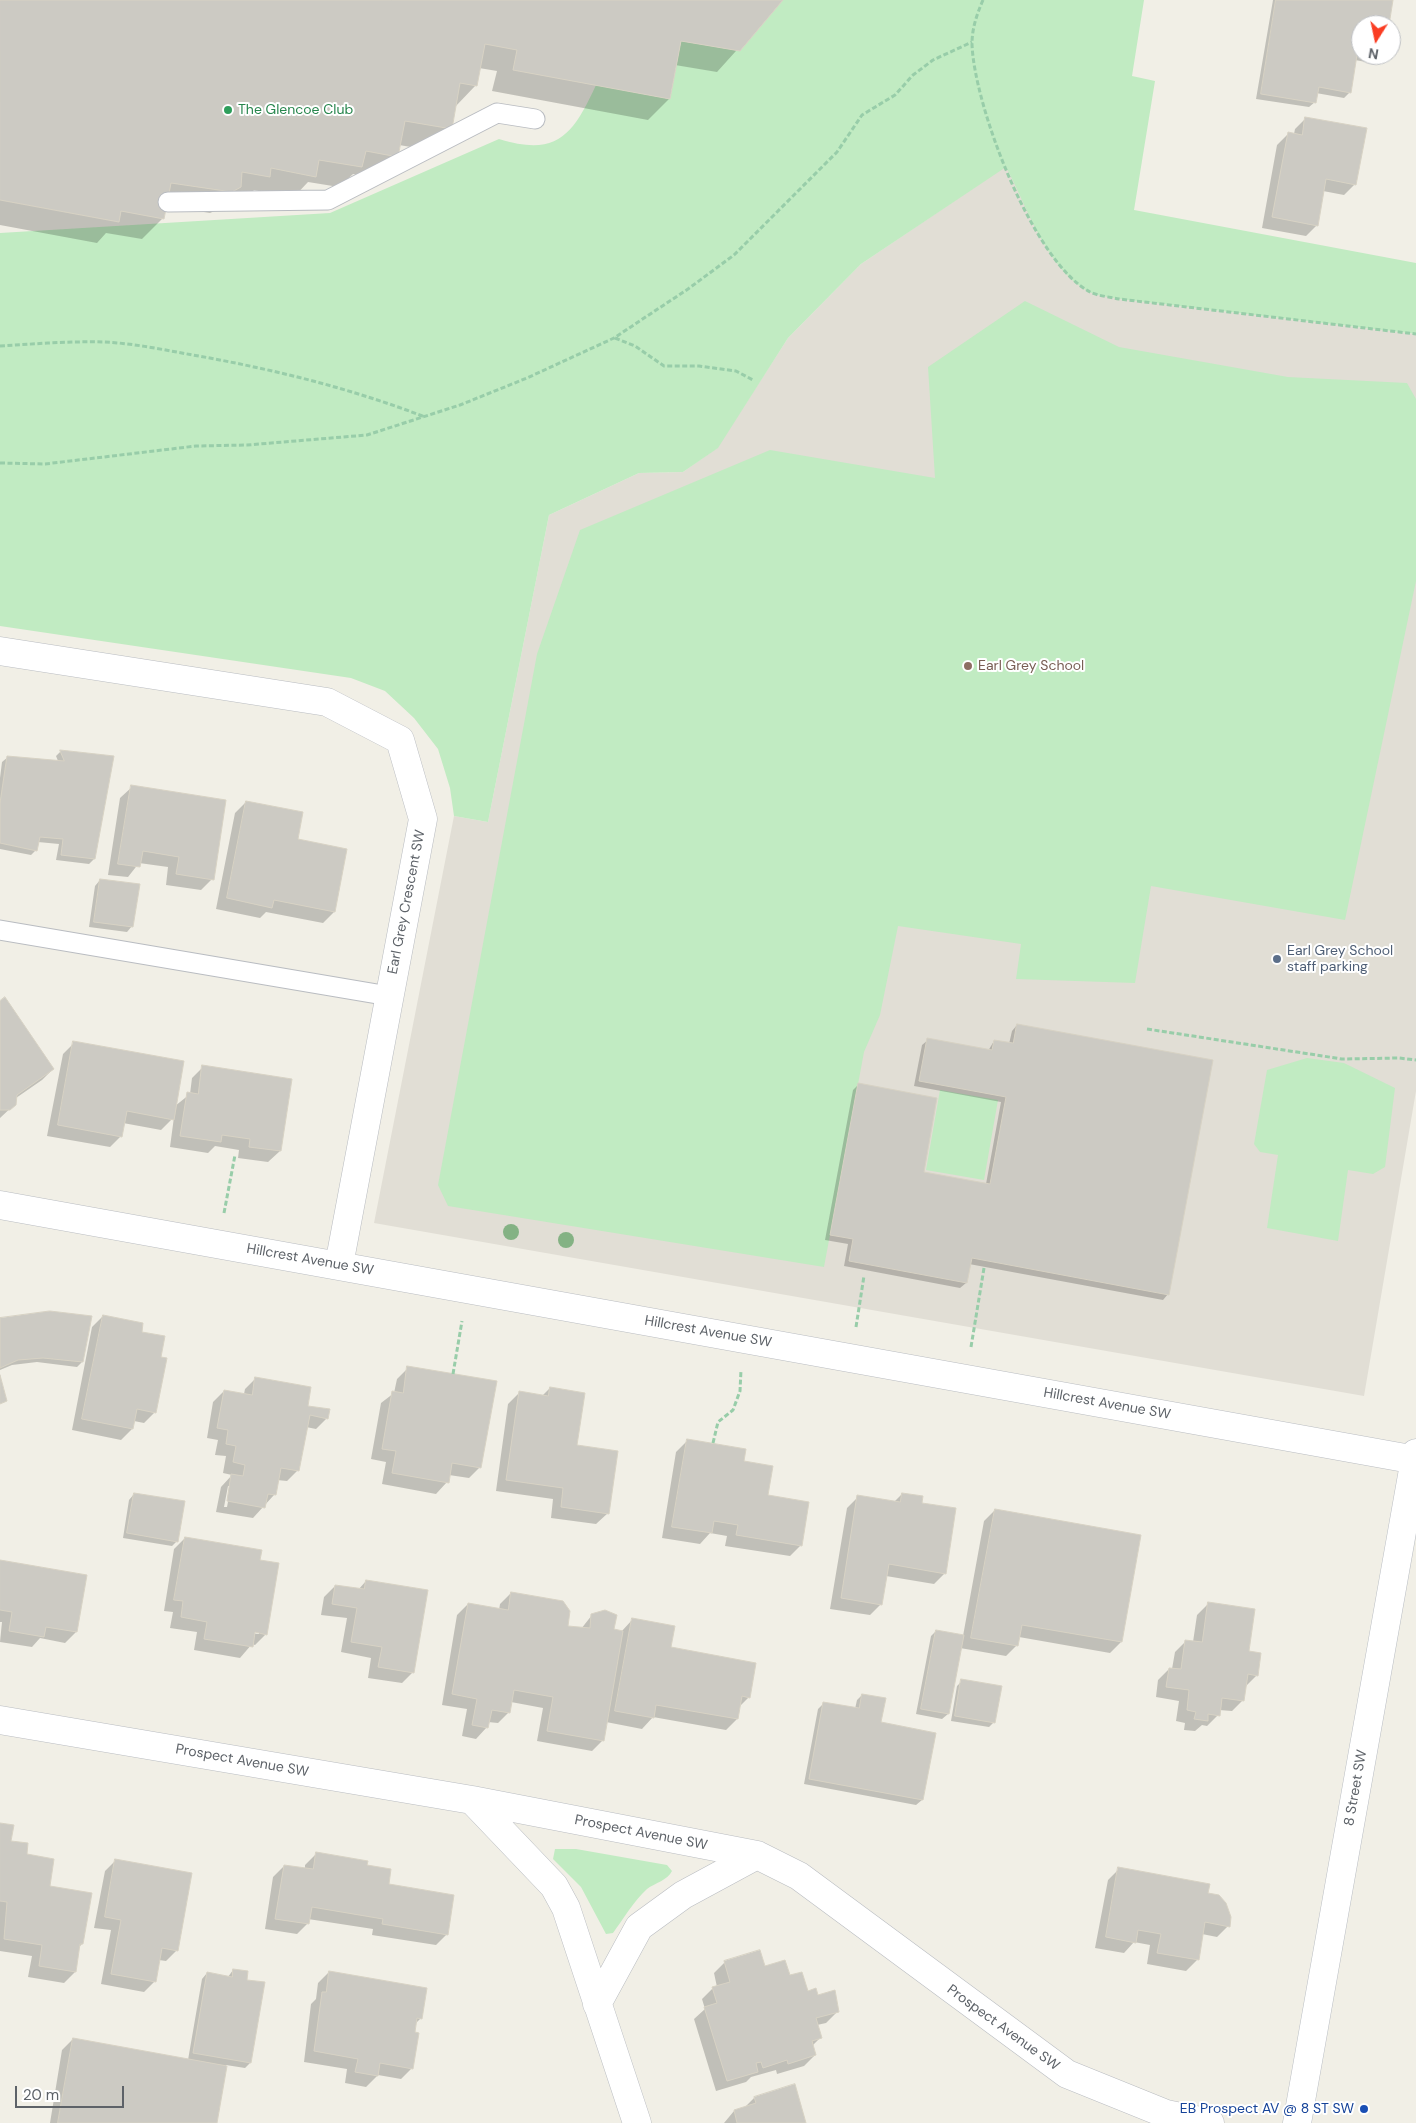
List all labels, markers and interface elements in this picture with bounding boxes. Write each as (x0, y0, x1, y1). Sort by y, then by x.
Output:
north arrow (1351, 15, 1401, 65)
text: N (1367, 44, 1380, 64)
place label: The Glencoe Club (238, 102, 353, 118)
marker: The Glencoe Club (222, 104, 234, 116)
place label: Earl Grey School (978, 658, 1084, 674)
marker: Earl Grey School (962, 660, 974, 672)
street label: Earl Grey Crescent SW (385, 828, 429, 976)
place label: Earl Grey School staff parking (1287, 943, 1393, 976)
marker: Earl Grey School staff parking (1271, 953, 1283, 965)
street label: Hillcrest Avenue SW (245, 1241, 375, 1279)
street label: Hillcrest Avenue SW (643, 1313, 773, 1351)
street label: Hillcrest Avenue SW (1042, 1385, 1172, 1423)
street label: Prospect Avenue SW (174, 1741, 310, 1781)
street label: 8 Street SW (1341, 1749, 1371, 1827)
street label: Prospect Avenue SW (573, 1812, 709, 1854)
street label: Prospect Avenue SW (944, 1982, 1062, 2074)
scale bar (18, 2076, 126, 2108)
text: 20 m (23, 2085, 59, 2105)
place label: EB Prospect AV @ 8 ST SW (1180, 2101, 1354, 2117)
marker: EB Prospect AV @ 8 ST SW (1358, 2103, 1370, 2115)

